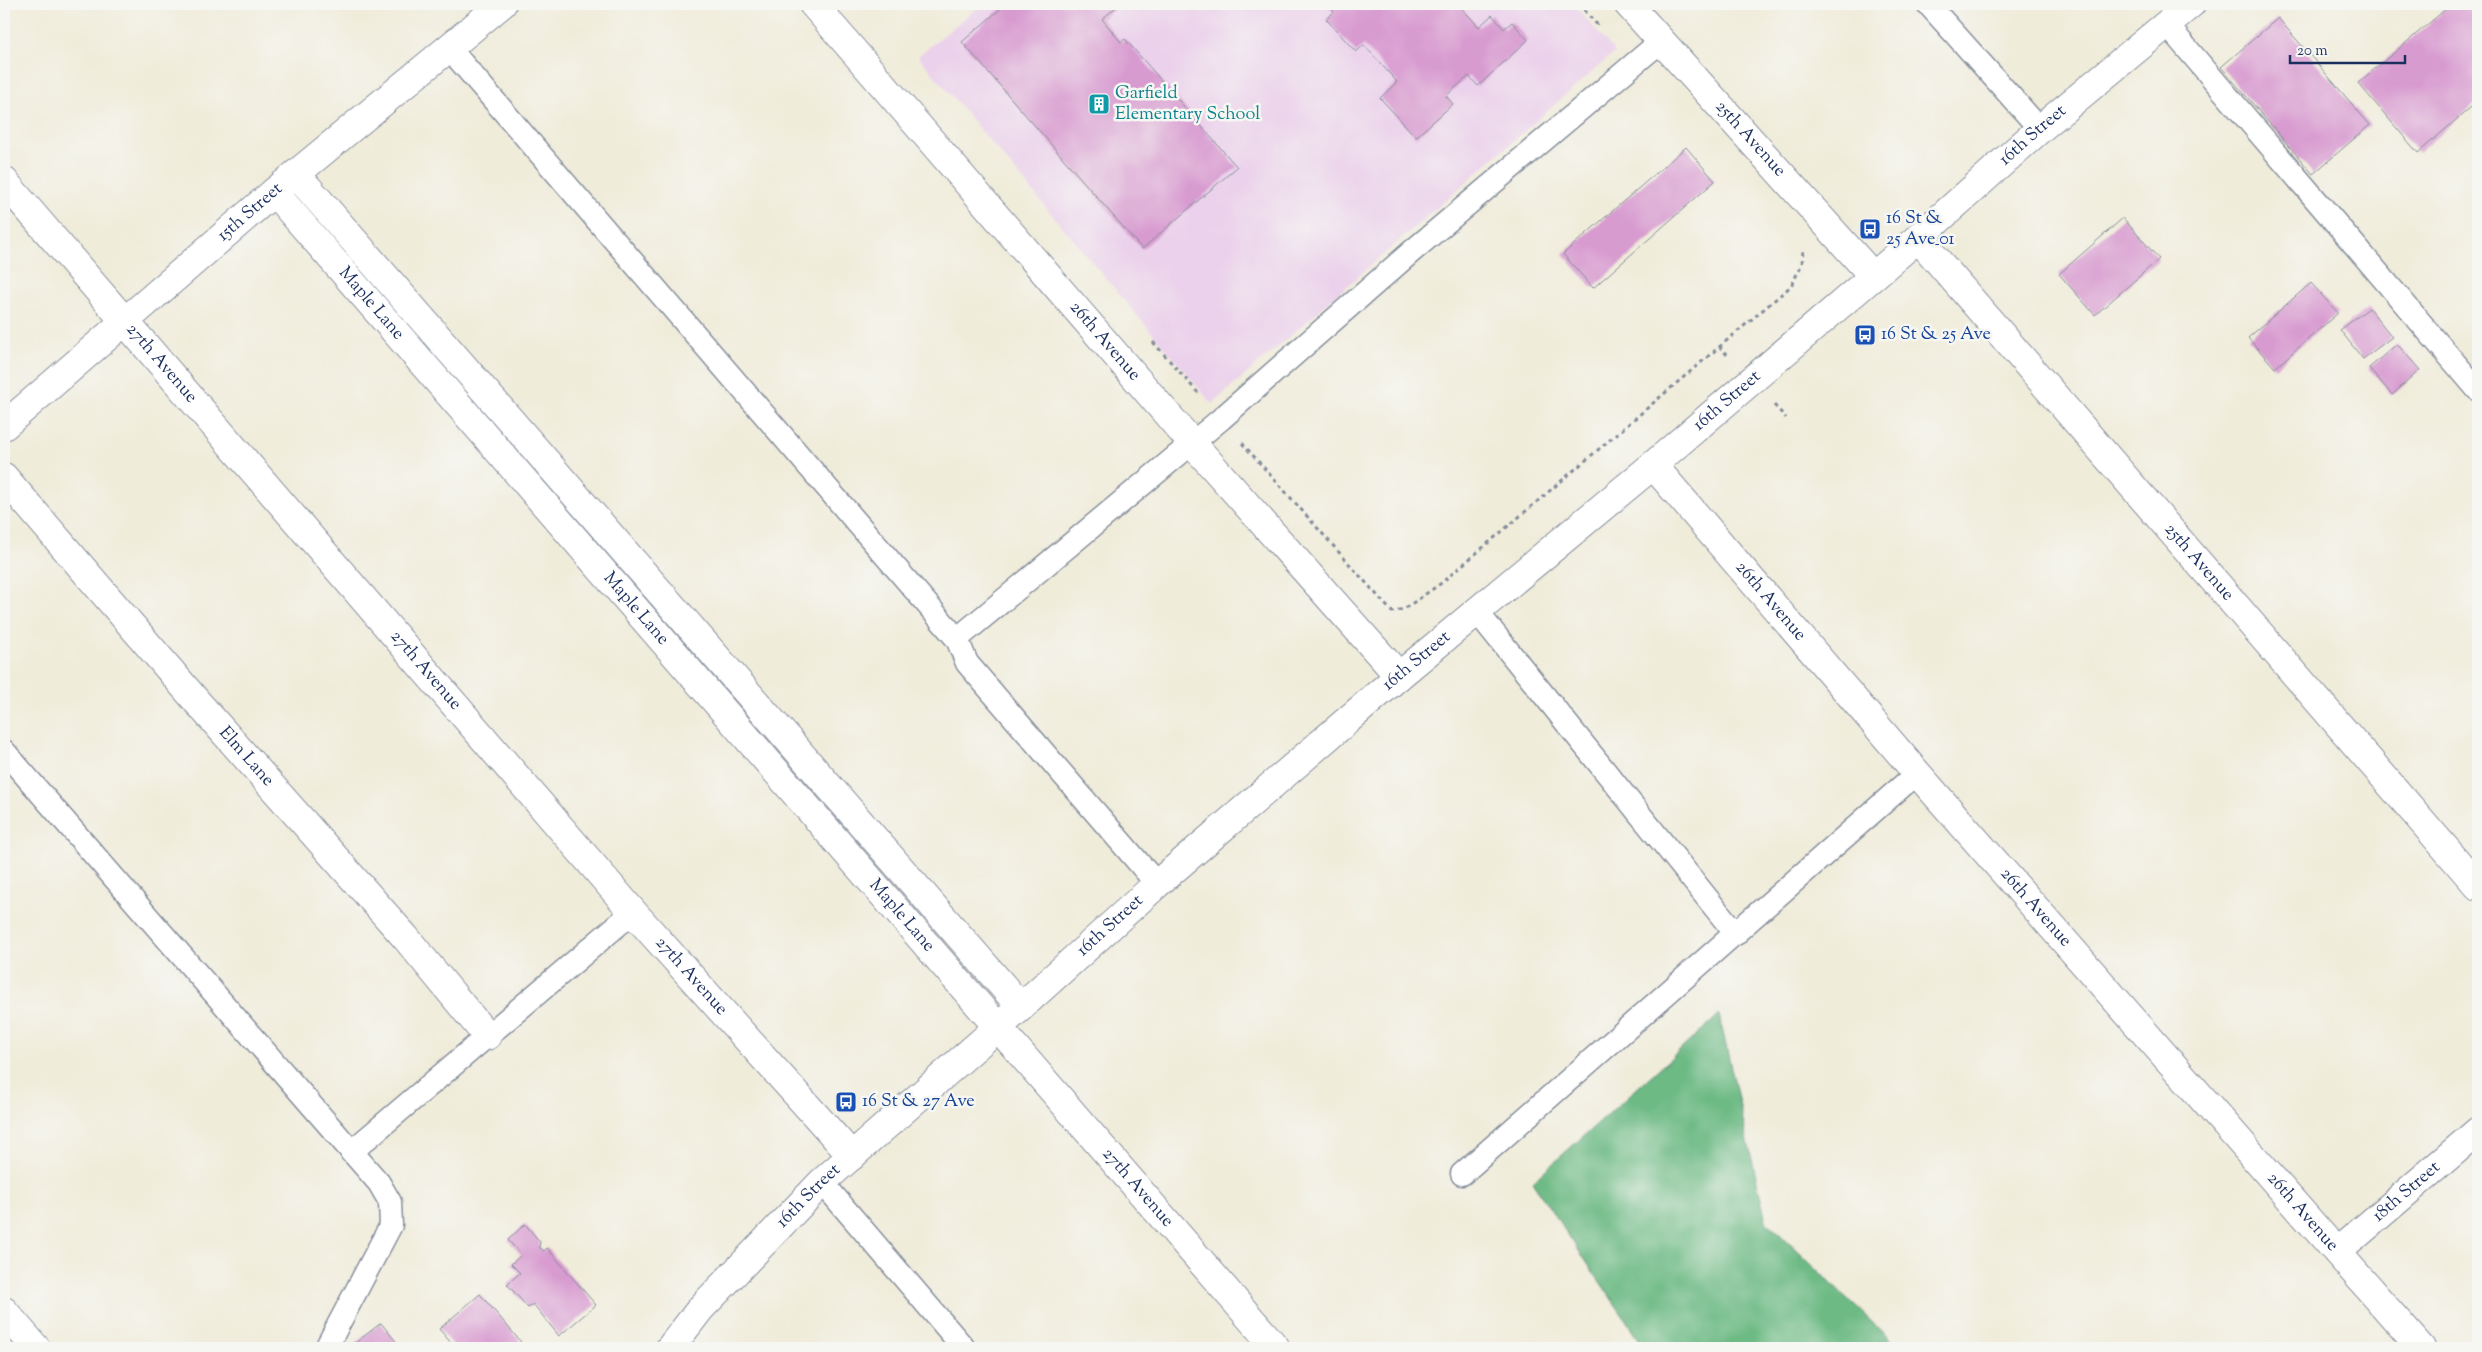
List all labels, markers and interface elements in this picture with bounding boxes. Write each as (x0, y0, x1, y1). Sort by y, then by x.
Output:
scale bar (2290, 32, 2404, 64)
text: 20 m (2297, 41, 2328, 62)
place label: Garfield Elementary School (1115, 81, 1260, 128)
building icon: Garfield Elementary School (1087, 92, 1111, 116)
street label: 25th Avenue (1708, 95, 1791, 183)
street label: 16th Street (1994, 99, 2073, 172)
street label: 15th Street (212, 177, 289, 248)
place label: 16 St & 25 Ave_01 (1886, 206, 1955, 253)
bus stop icon: 16 St & 25 Ave_01 (1858, 217, 1882, 241)
street label: Maple Lane (332, 261, 410, 346)
street label: 26th Avenue (1063, 296, 1146, 387)
street label: 27th Avenue (119, 318, 203, 409)
place label: 16 St & 25 Ave (1881, 322, 1991, 348)
bus stop icon: 16 St & 25 Ave (1853, 323, 1877, 347)
street label: 16th Street (1688, 365, 1767, 438)
street label: 25th Avenue (2157, 518, 2240, 607)
street label: 26th Avenue (1728, 556, 1812, 647)
street label: Maple Lane (596, 567, 675, 652)
street label: 27th Avenue (383, 625, 467, 716)
street label: 16th Street (1377, 625, 1457, 697)
street label: Elm Lane (212, 721, 280, 793)
street label: 26th Avenue (1993, 862, 2077, 953)
street label: Maple Lane (862, 874, 941, 958)
street label: 16th Street (1071, 889, 1150, 963)
street label: 27th Avenue (648, 931, 733, 1022)
place label: 16 St & 27 Ave (862, 1089, 975, 1115)
bus stop icon: 16 St & 27 Ave (834, 1090, 858, 1114)
street label: 27th Avenue (1095, 1142, 1179, 1234)
street label: 18th Street (2367, 1155, 2446, 1229)
street label: 16th Street (771, 1158, 847, 1235)
street label: 26th Avenue (2260, 1167, 2344, 1258)

